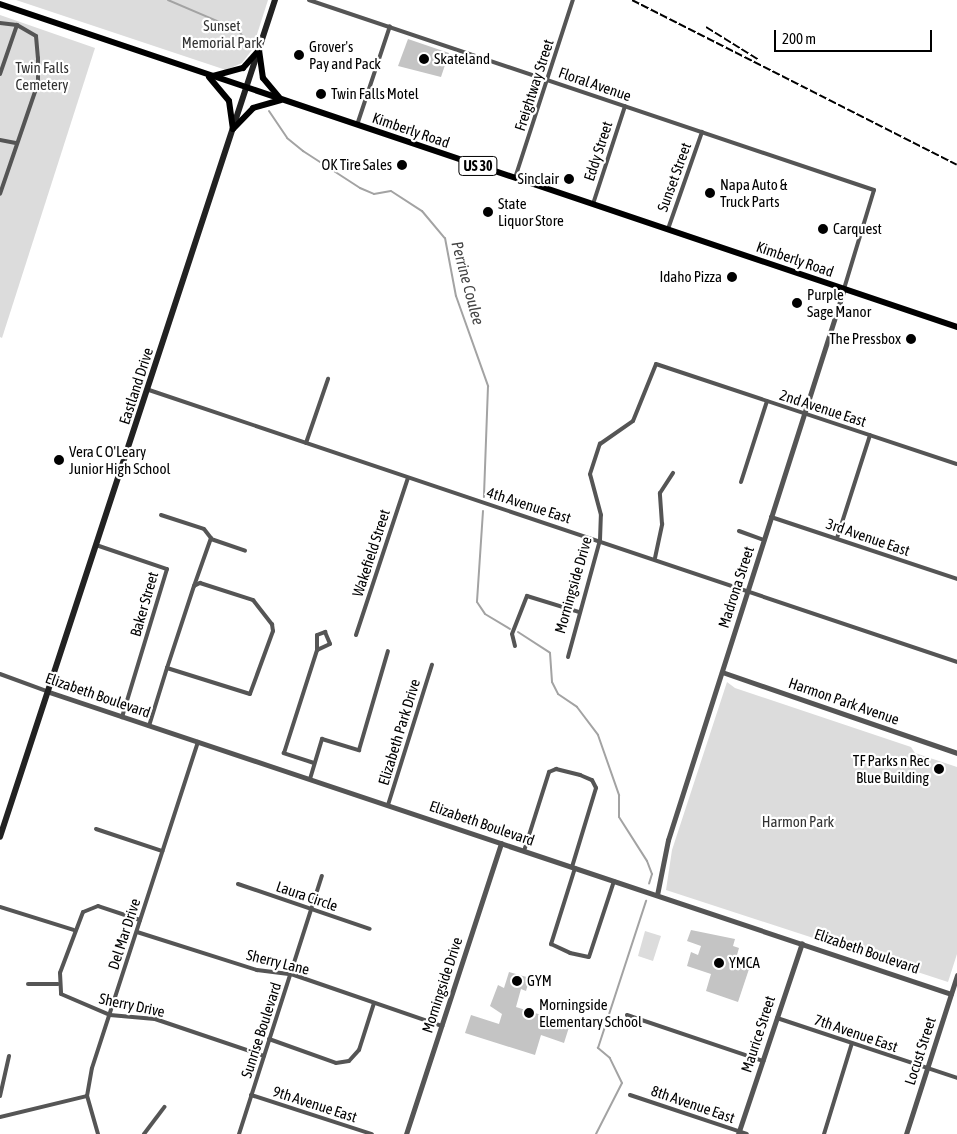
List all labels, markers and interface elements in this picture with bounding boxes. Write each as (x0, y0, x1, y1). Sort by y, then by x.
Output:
park label: Sunset Memorial Park (182, 16, 262, 51)
scale bar (777, 20, 934, 52)
text: 200 m (782, 30, 816, 47)
place label: Grover's Pay and Pack (309, 37, 381, 72)
street label: Freightway Street (511, 37, 557, 133)
marker: Grover's Pay and Pack (293, 49, 305, 61)
place label: Skateland (434, 50, 490, 68)
marker: Skateland (418, 53, 430, 65)
park label: Twin Falls Cemetery (15, 58, 69, 93)
street label: Floral Avenue (556, 63, 634, 105)
place label: Twin Falls Motel (331, 85, 419, 103)
marker: Twin Falls Motel (315, 88, 327, 100)
street label: Kimberly Road (370, 108, 452, 152)
street label: Eddy Street (580, 119, 616, 183)
street label: Sunset Street (653, 140, 695, 214)
road number: US 30 (458, 154, 498, 178)
place label: OK Tire Sales (322, 156, 392, 174)
marker: OK Tire Sales (396, 159, 408, 171)
place label: Sinclair (518, 170, 559, 188)
marker: Sinclair (563, 173, 575, 185)
place label: Napa Auto & Truck Parts (720, 175, 788, 210)
marker: Napa Auto & Truck Parts (704, 187, 716, 199)
place label: State Liquor Store (498, 194, 564, 229)
marker: State Liquor Store (482, 206, 494, 218)
place label: Carquest (833, 220, 882, 238)
marker: Carquest (817, 223, 829, 235)
street label: Kimberly Road (754, 237, 836, 281)
water label: Perrine Coulee (448, 239, 488, 327)
place label: Idaho Pizza (659, 268, 722, 286)
marker: Idaho Pizza (726, 271, 738, 283)
place label: Purple Sage Manor (807, 285, 871, 320)
marker: Purple Sage Manor (791, 297, 803, 309)
place label: The Pressbox (829, 330, 901, 348)
marker: The Pressbox (905, 333, 917, 345)
street label: Eastland Drive (115, 345, 157, 427)
street label: 2nd Avenue East (777, 386, 869, 430)
place label: Vera C O'Leary Junior High School (69, 442, 170, 477)
marker: Vera C O'Leary Junior High School (53, 454, 65, 466)
street label: 4th Avenue East (485, 483, 573, 527)
street label: Wakefield Street (348, 507, 394, 599)
street label: 3rd Avenue East (824, 514, 912, 560)
street label: Morningside Drive (551, 535, 595, 635)
street label: Madrona Street (714, 544, 758, 630)
street label: Baker Street (126, 570, 162, 638)
street label: Elizabeth Boulevard (43, 669, 153, 721)
street label: Harmon Park Avenue (786, 674, 902, 728)
street label: Elizabeth Park Drive (374, 677, 424, 787)
place label: TF Parks n Rec Blue Building (853, 751, 929, 786)
marker: TF Parks n Rec Blue Building (933, 763, 945, 775)
street label: Elizabeth Boulevard (427, 797, 537, 849)
park label: Harmon Park (762, 813, 834, 831)
street label: Laura Circle (274, 877, 340, 915)
street label: Del Mar Drive (104, 896, 144, 972)
street label: Elizabeth Boulevard (812, 925, 922, 977)
street label: Morningside Drive (418, 935, 466, 1035)
street label: Sherry Lane (245, 945, 311, 979)
place label: YMCA (729, 954, 760, 972)
marker: YMCA (713, 957, 725, 969)
place label: GYM (527, 972, 552, 990)
marker: GYM (511, 975, 523, 987)
street label: Sunrise Boulevard (237, 980, 285, 1080)
street label: Sherry Drive (98, 989, 166, 1021)
street label: Maurice Street (737, 993, 779, 1075)
place label: Morningside Elementary School (539, 995, 642, 1030)
marker: Morningside Elementary School (523, 1007, 535, 1019)
street label: 7th Avenue East (812, 1010, 900, 1056)
street label: Locust Street (901, 1015, 939, 1087)
street label: 8th Avenue East (649, 1081, 737, 1127)
street label: 9th Avenue East (271, 1082, 359, 1126)

